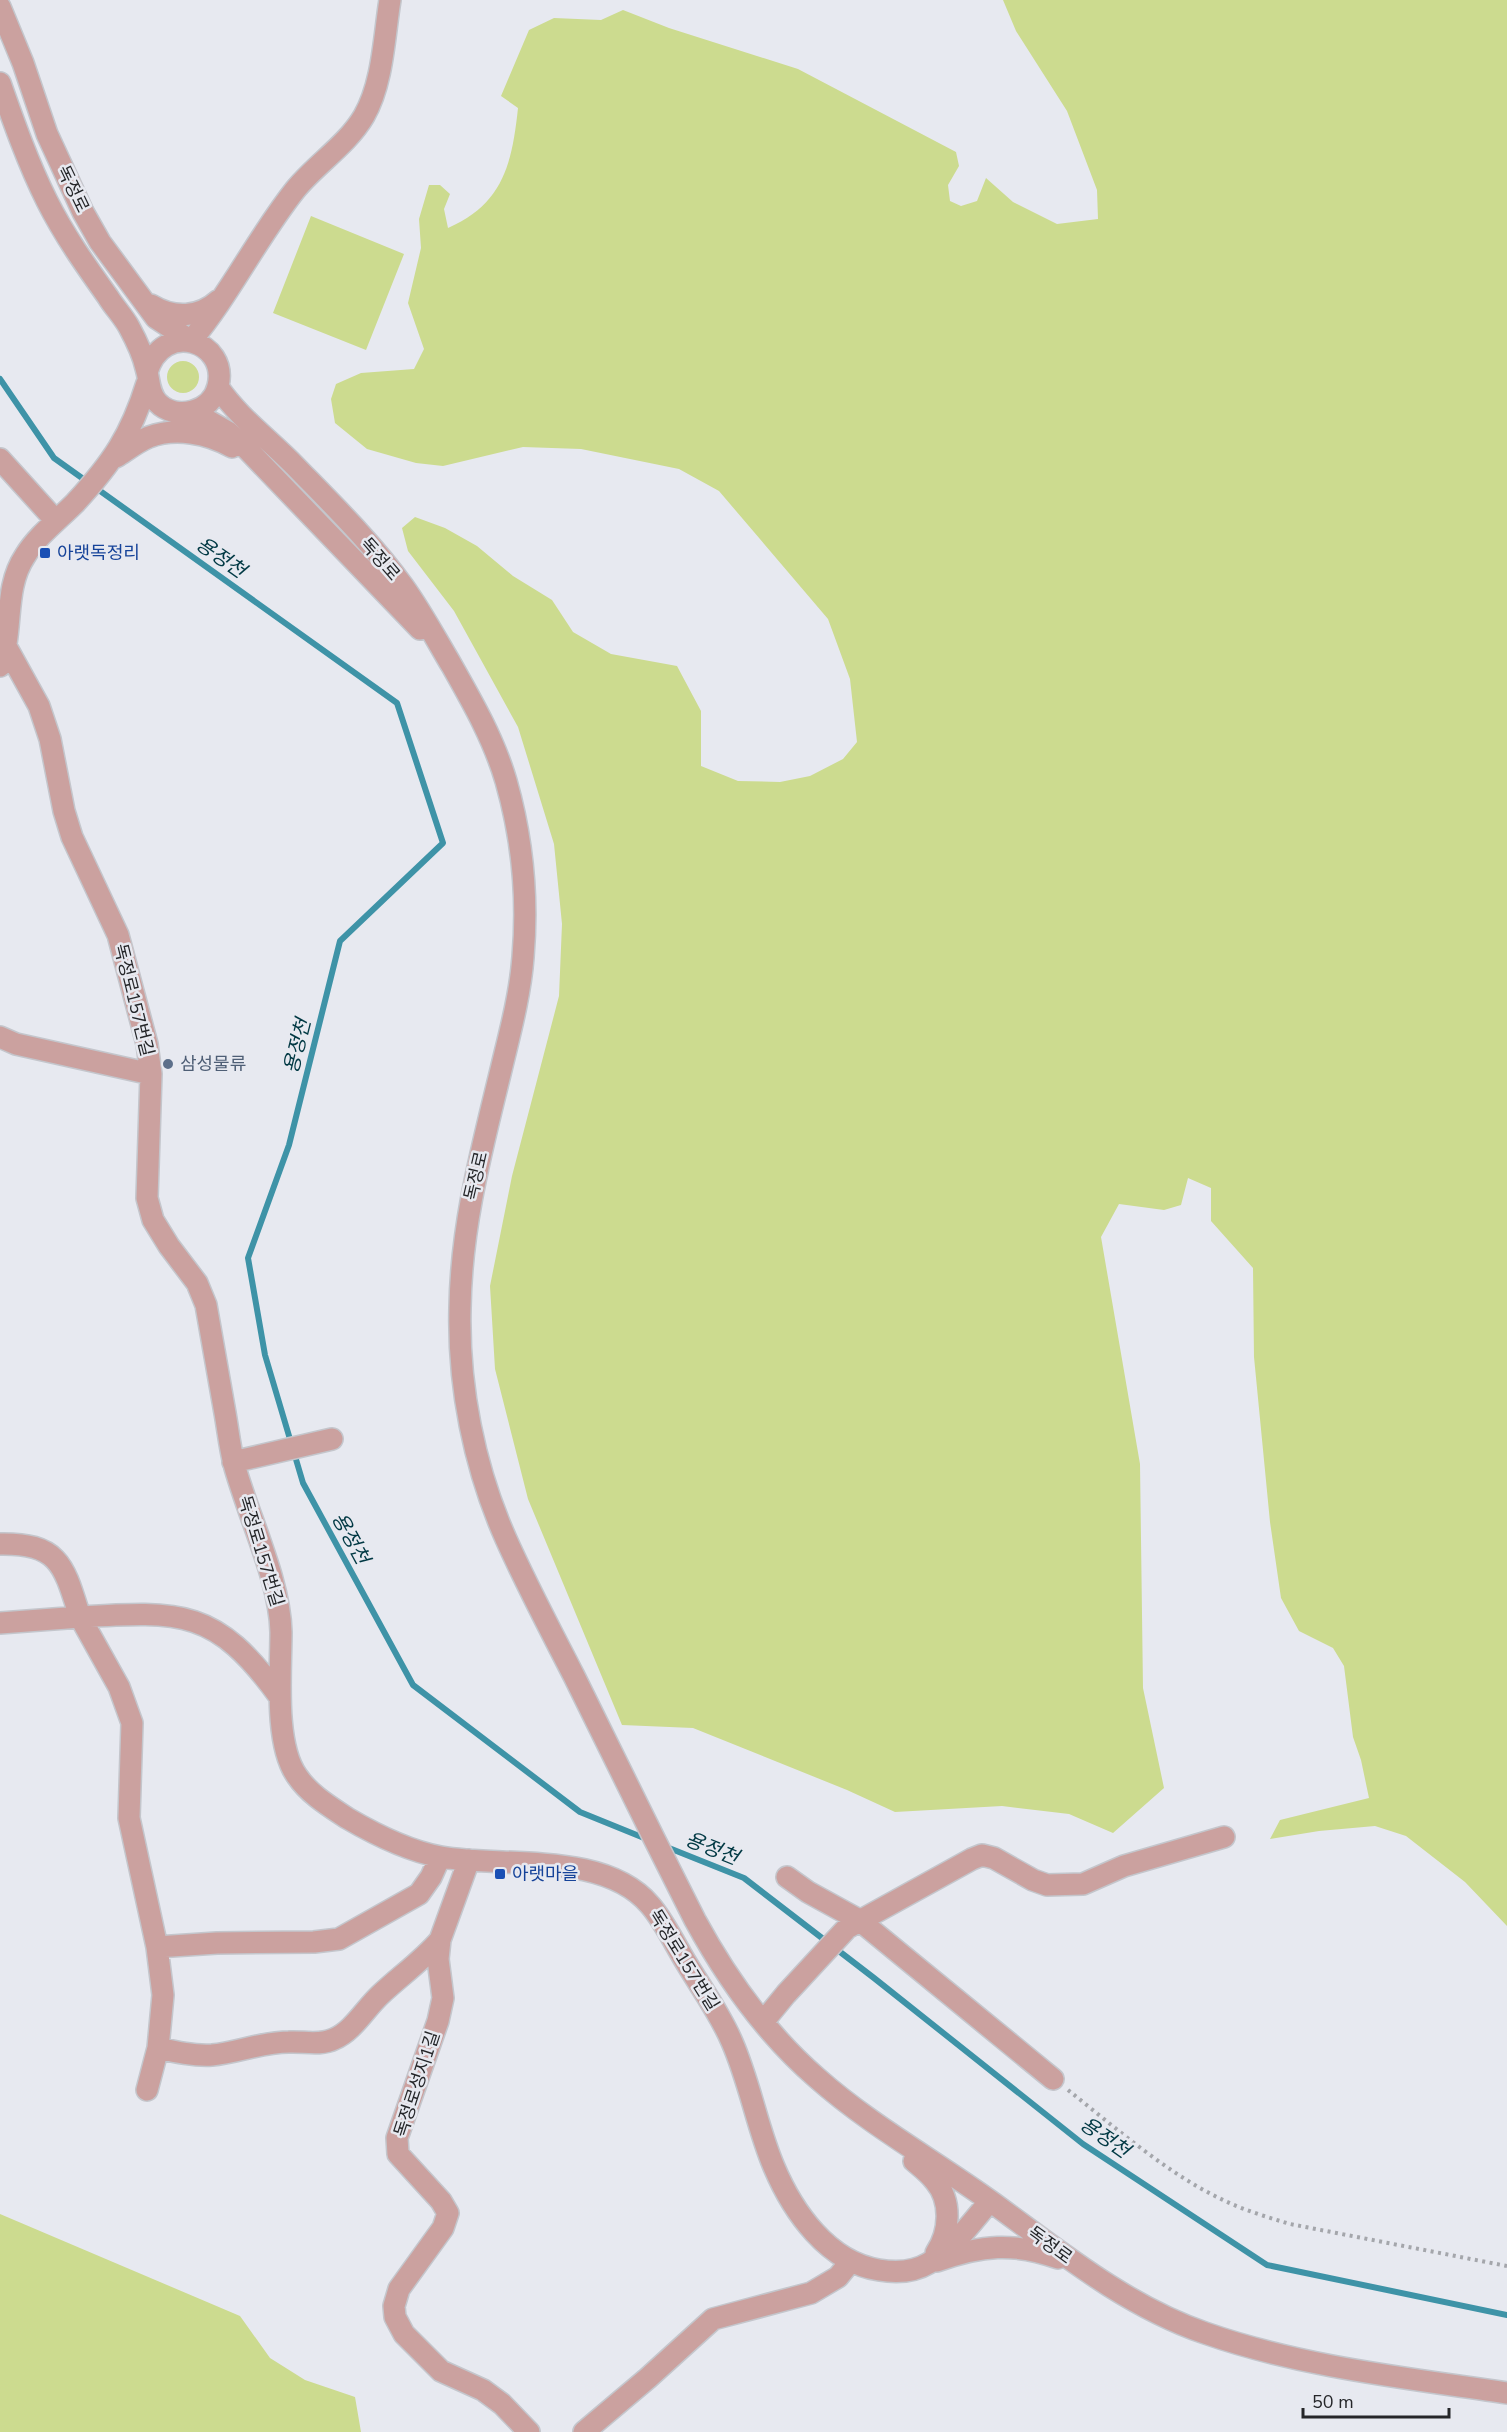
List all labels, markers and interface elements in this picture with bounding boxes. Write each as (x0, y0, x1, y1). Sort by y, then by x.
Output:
street label: 독정로 (51, 161, 95, 217)
water label: 용정천 (190, 531, 253, 586)
street label: 독정로 (355, 532, 405, 586)
place label: 아랫독정리 (57, 541, 140, 565)
marker: 아랫독정리 (38, 546, 52, 560)
street label: 독정로157번길 (108, 941, 160, 1059)
water label: 용정천 (278, 1014, 318, 1076)
place label: 삼성물류 (180, 1052, 246, 1076)
marker: 삼성물류 (161, 1057, 175, 1071)
street label: 독정로 (459, 1149, 493, 1203)
street label: 독정로157번길 (233, 1492, 289, 1610)
water label: 용정천 (325, 1508, 377, 1571)
water label: 용정천 (681, 1826, 745, 1872)
place label: 아랫마을 (512, 1862, 578, 1886)
marker: 아랫마을 (493, 1867, 507, 1881)
street label: 독정로157번길 (643, 1905, 725, 2015)
street label: 독정로성지1길 (389, 2028, 445, 2140)
water label: 용정천 (1074, 2111, 1137, 2166)
street label: 독정로 (1023, 2221, 1077, 2269)
scale bar (1303, 2381, 1448, 2419)
text: 50 m (1312, 2390, 1354, 2414)

